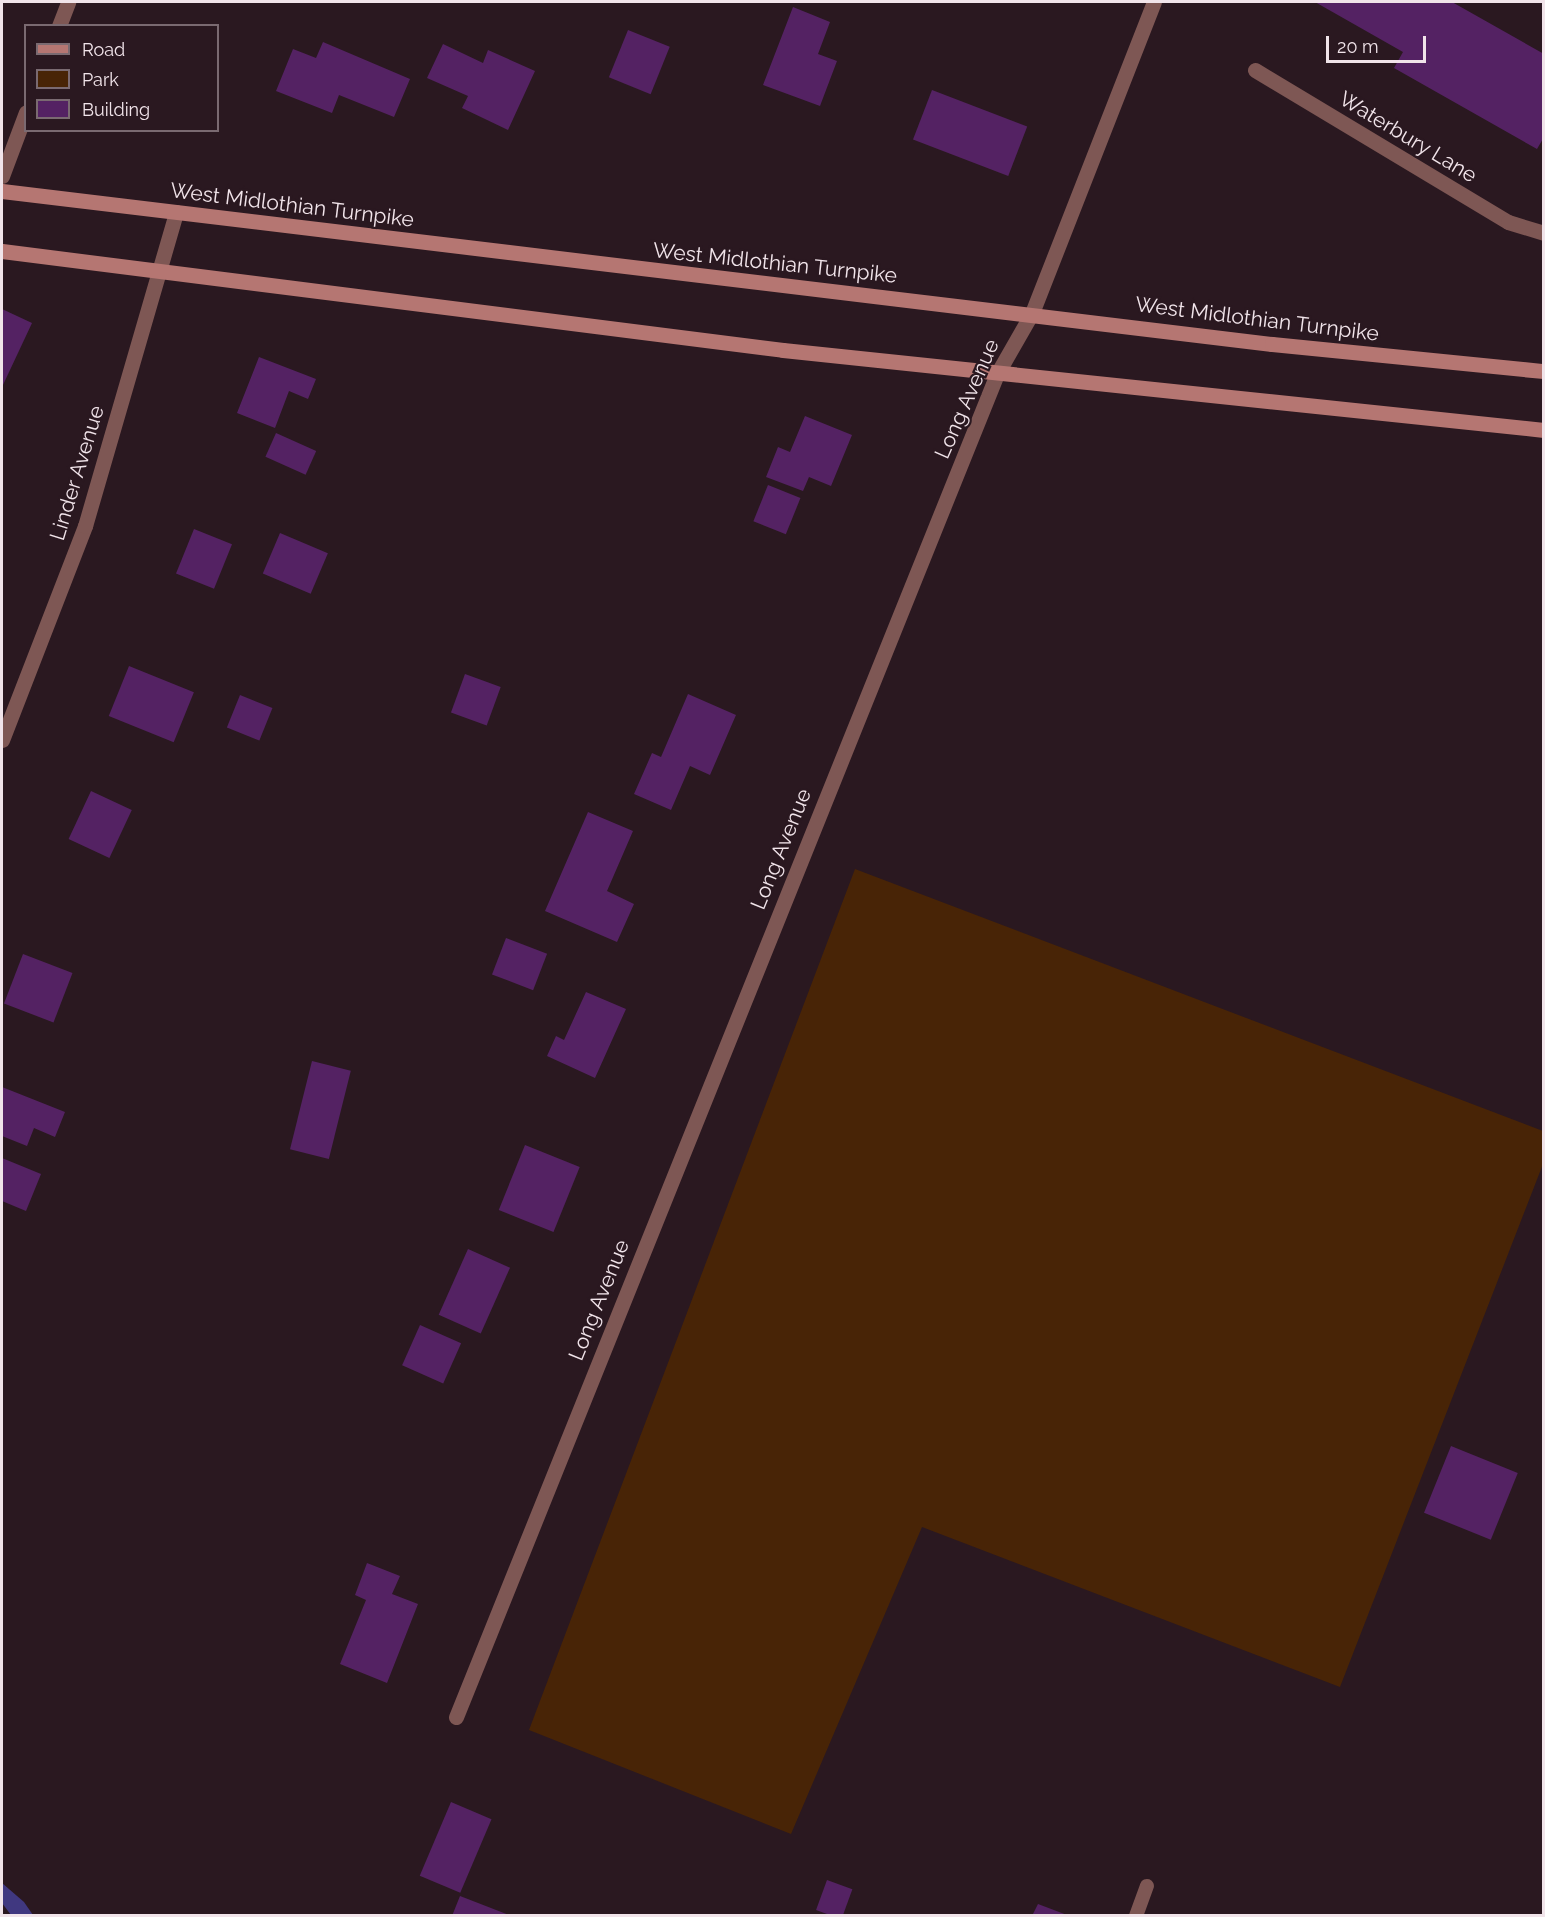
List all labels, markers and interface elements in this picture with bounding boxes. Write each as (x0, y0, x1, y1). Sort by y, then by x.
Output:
legend (24, 24, 219, 132)
scale bar (1329, 24, 1430, 62)
text: 20 m (1337, 36, 1379, 57)
text: Road (82, 39, 125, 60)
text: Park (82, 69, 119, 90)
street label: Waterbury Lane (1334, 86, 1482, 188)
text: Building (82, 99, 150, 120)
street label: West Midlothian Turnpike (168, 178, 416, 232)
street label: West Midlothian Turnpike (651, 238, 899, 288)
street label: West Midlothian Turnpike (1133, 292, 1381, 346)
street label: Long Avenue (929, 335, 1005, 463)
street label: Linder Avenue (44, 402, 110, 544)
street label: Long Avenue (745, 785, 817, 913)
street label: Long Avenue (563, 1236, 635, 1364)

